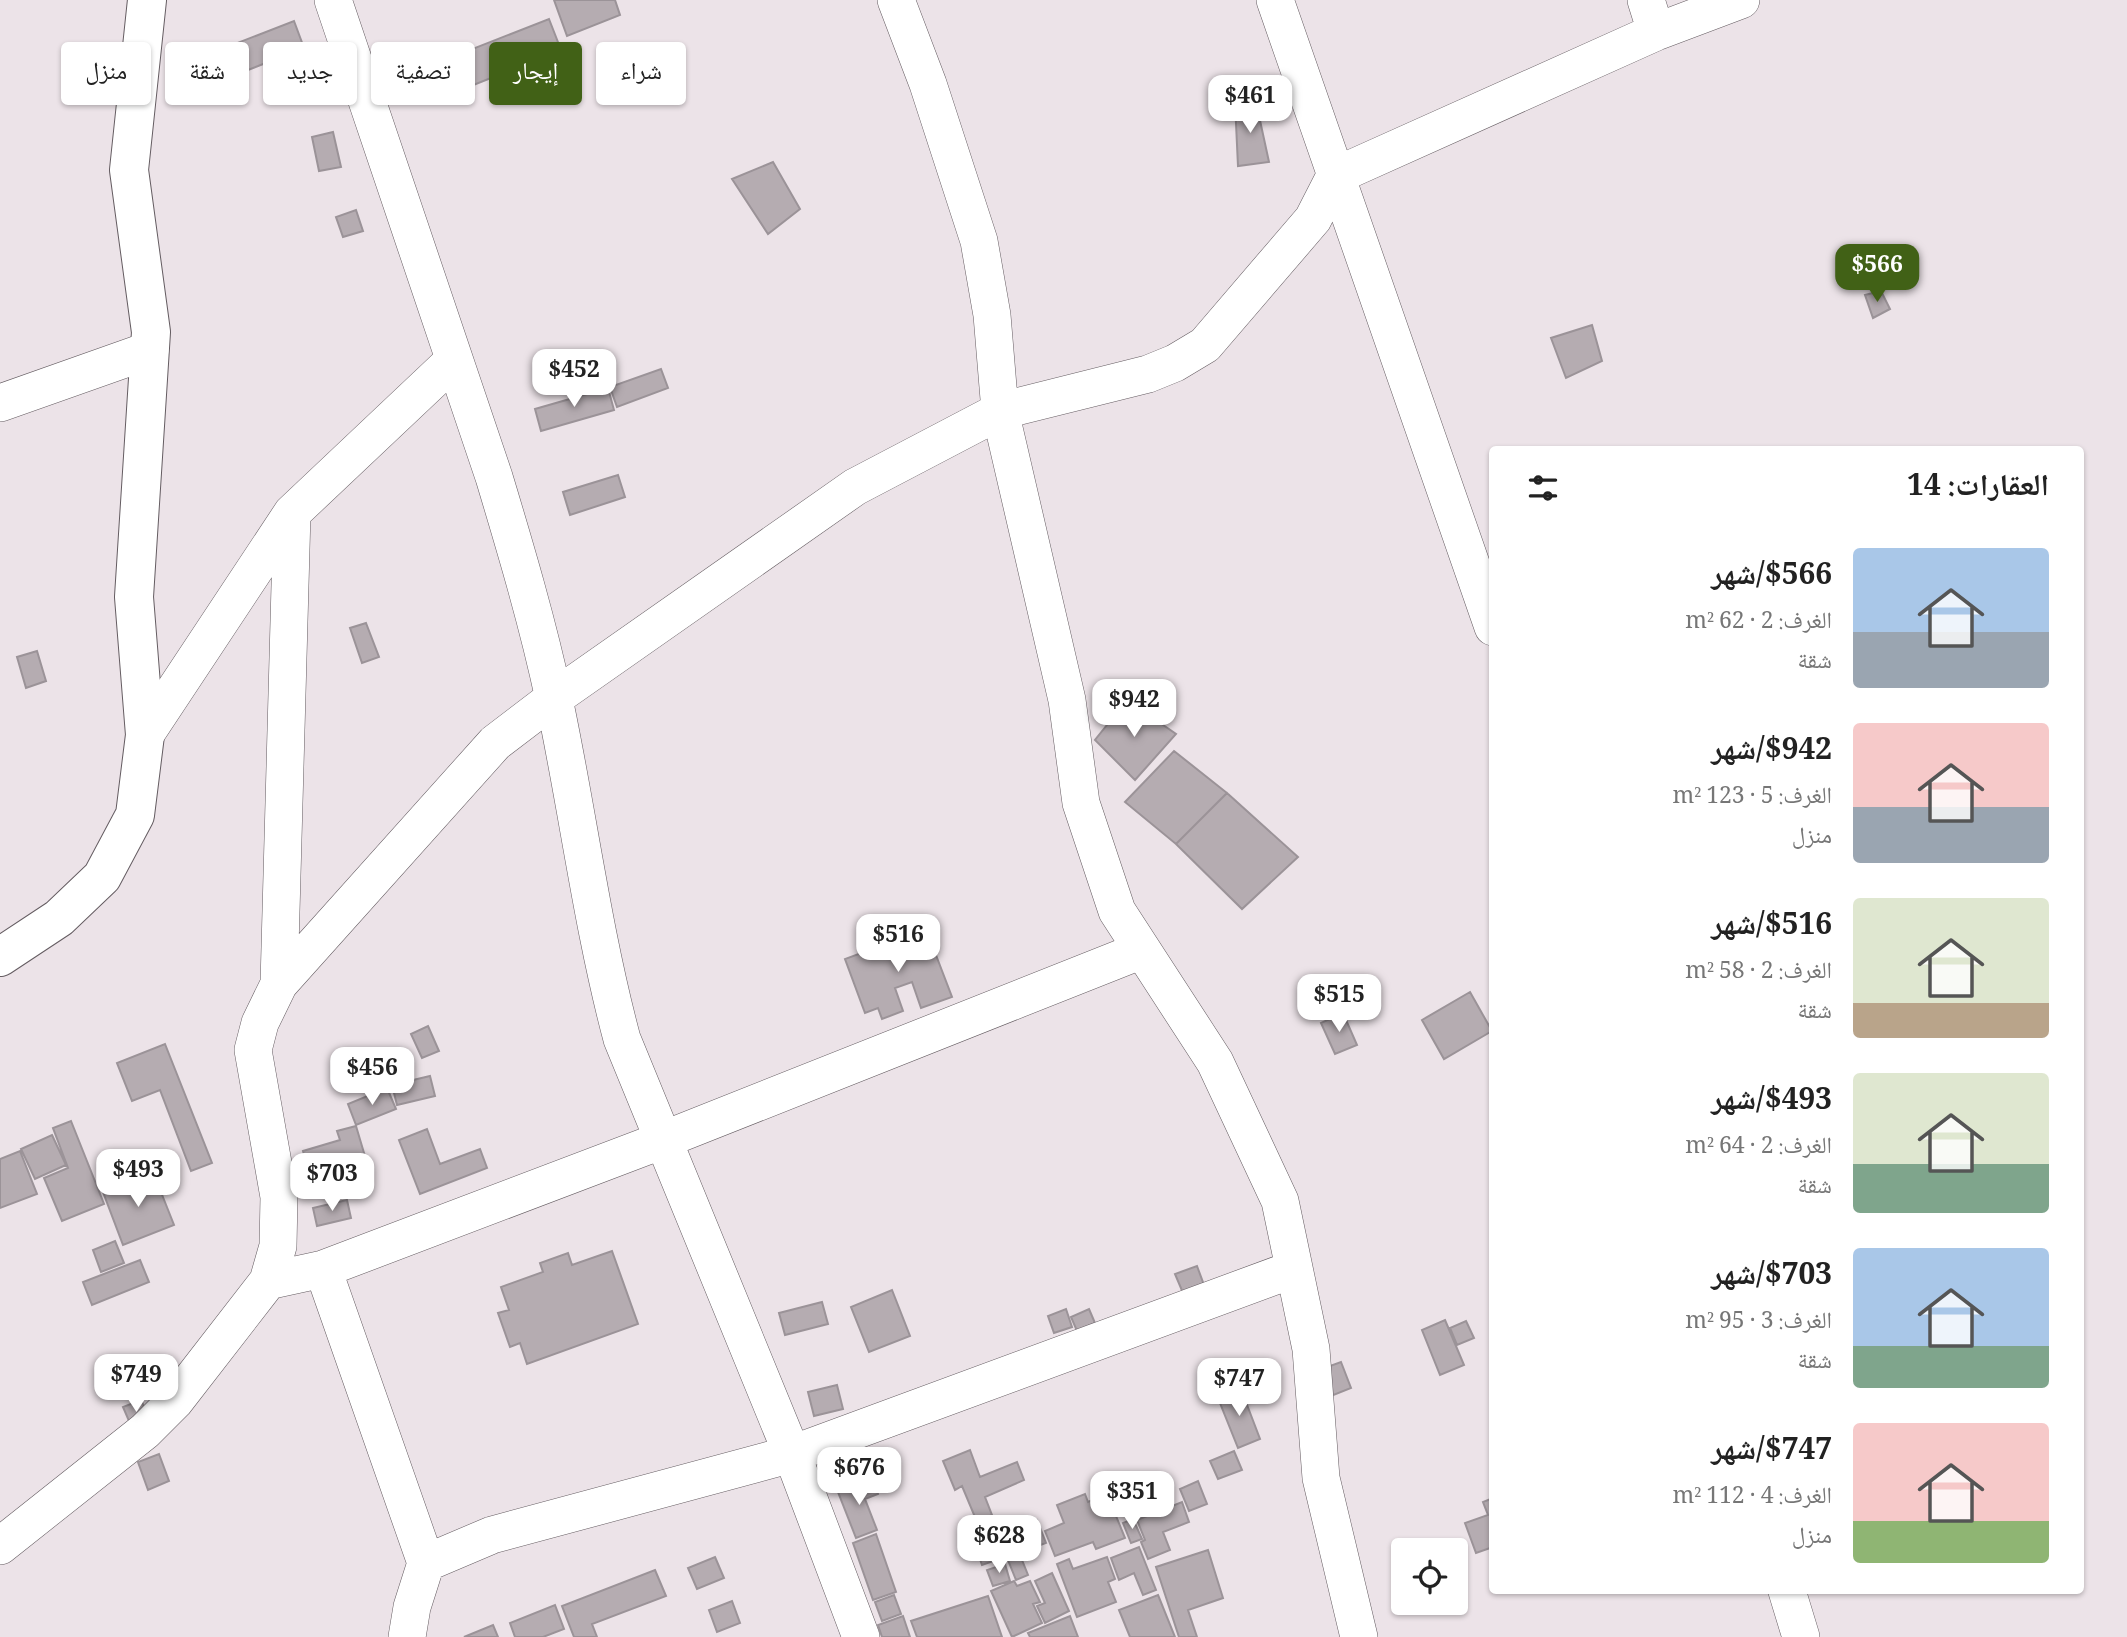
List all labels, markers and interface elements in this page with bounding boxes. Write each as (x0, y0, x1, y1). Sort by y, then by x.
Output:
chip: منزل (61, 42, 151, 105)
chip: شقة (165, 42, 249, 105)
chip: جديد (263, 42, 357, 105)
chip: تصفية (371, 42, 475, 105)
chip: إيجار (489, 42, 582, 105)
chip: شراء (596, 42, 686, 105)
pin: $461 (1209, 76, 1291, 135)
text: $461 (1224, 78, 1276, 118)
pin: $566 (1836, 244, 1918, 304)
text: $566 (1851, 247, 1903, 287)
pin: $452 (533, 350, 615, 409)
text: $452 (548, 352, 600, 392)
text: العقارات: 14 (1907, 463, 2049, 514)
icon: filters (1524, 469, 1562, 507)
text: $566/شهر (1711, 552, 1832, 603)
icon: home (1909, 576, 1993, 660)
text: الغرف: 2 · 62 m² (1685, 603, 1832, 643)
text: شقة (1798, 643, 1832, 683)
pin: $942 (1093, 680, 1175, 739)
text: $942 (1108, 682, 1160, 722)
text: $942/شهر (1711, 727, 1832, 778)
icon: home (1909, 751, 1993, 835)
text: الغرف: 5 · 123 m² (1672, 778, 1832, 818)
text: منزل (1792, 818, 1832, 858)
text: $516/شهر (1711, 902, 1832, 953)
pin: $516 (857, 914, 939, 974)
text: $516 (872, 917, 924, 957)
icon: home (1909, 926, 1993, 1010)
text: الغرف: 2 · 58 m² (1685, 953, 1832, 993)
pin: $515 (1298, 974, 1380, 1034)
text: $515 (1313, 977, 1365, 1017)
text: شقة (1798, 993, 1832, 1033)
pin: $456 (331, 1048, 413, 1107)
text: $456 (346, 1050, 398, 1090)
text: $493/شهر (1711, 1077, 1832, 1128)
icon: home (1909, 1101, 1993, 1185)
text: الغرف: 2 · 64 m² (1685, 1128, 1832, 1168)
pin: $493 (97, 1150, 179, 1209)
text: $493 (112, 1152, 164, 1192)
pin: $703 (291, 1154, 373, 1213)
text: $703 (306, 1156, 358, 1196)
text: شقة (1798, 1168, 1832, 1208)
text: $703/شهر (1711, 1252, 1832, 1303)
icon: home (1909, 1276, 1993, 1360)
text: الغرف: 3 · 95 m² (1685, 1303, 1832, 1343)
text: شقة (1798, 1343, 1832, 1383)
pin: $749 (95, 1354, 177, 1414)
text: $749 (110, 1357, 162, 1397)
pin: $747 (1198, 1358, 1280, 1418)
text: $747 (1213, 1361, 1265, 1401)
text: $747/شهر (1711, 1427, 1832, 1478)
pin: $676 (818, 1448, 900, 1507)
text: $676 (833, 1450, 885, 1490)
icon: home (1909, 1451, 1993, 1535)
pin: $351 (1091, 1472, 1173, 1531)
text: $351 (1106, 1474, 1158, 1514)
text: الغرف: 4 · 112 m² (1672, 1478, 1832, 1518)
pin: $628 (958, 1516, 1040, 1575)
text: $628 (973, 1518, 1025, 1558)
text: منزل (1792, 1518, 1832, 1558)
map controls (1391, 1538, 1468, 1615)
button: locate (1391, 1538, 1468, 1615)

